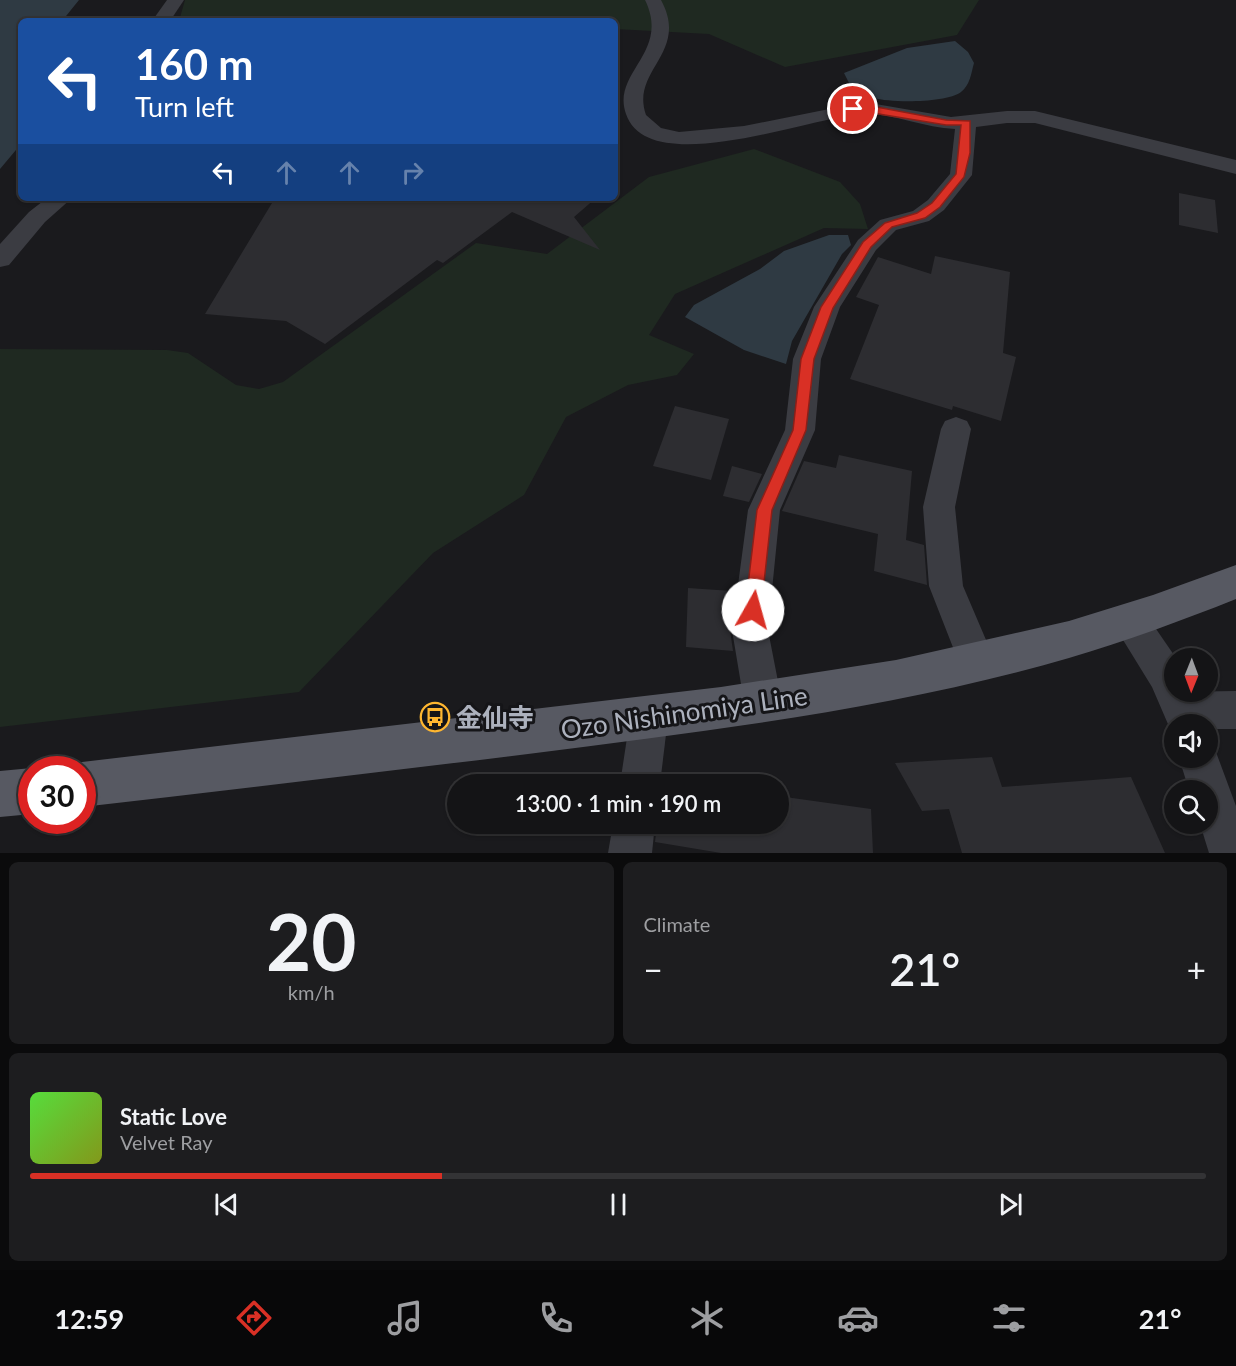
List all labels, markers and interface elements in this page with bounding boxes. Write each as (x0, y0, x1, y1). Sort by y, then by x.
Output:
text: 160 m (135, 39, 253, 89)
icon: left (36, 42, 114, 120)
pin (827, 83, 878, 134)
text: Turn left (135, 90, 234, 123)
icon: arrive (836, 92, 869, 125)
icon: left (207, 156, 240, 189)
icon: ahead (270, 156, 303, 189)
icon: ahead (333, 156, 366, 189)
icon: right (396, 156, 429, 189)
position arrow (721, 578, 785, 642)
north arrow (1164, 648, 1218, 702)
map controls (1164, 648, 1218, 834)
street label: Ozo Nishinomiya Line (559, 679, 809, 745)
bus stop icon: 金仙寺 (419, 701, 451, 733)
place label: 金仙寺 (456, 701, 534, 733)
button: sound (1164, 714, 1218, 768)
speed limit sign: 30 (18, 756, 96, 834)
button: search (1164, 780, 1218, 834)
text: 13:00 · 1 min · 190 m (515, 790, 721, 817)
text: 20 (266, 894, 356, 988)
text: Climate (644, 912, 710, 936)
text: 21° (889, 942, 960, 996)
text: − (644, 949, 663, 989)
text: + (1187, 949, 1206, 989)
text: km/h (288, 980, 335, 1004)
text: Static Love (120, 1103, 227, 1130)
text: Velvet Ray (120, 1130, 213, 1154)
icon: previous (210, 1188, 243, 1221)
icon: pause (602, 1188, 635, 1221)
icon: next (994, 1188, 1027, 1221)
icon: directions (233, 1297, 275, 1339)
icon: music (384, 1297, 426, 1339)
icon: phone (535, 1297, 577, 1339)
icon: climate (686, 1297, 728, 1339)
icon: car (837, 1297, 879, 1339)
icon: filters (988, 1297, 1030, 1339)
text: 12:59 (54, 1302, 124, 1335)
text: 21° (1139, 1302, 1181, 1335)

